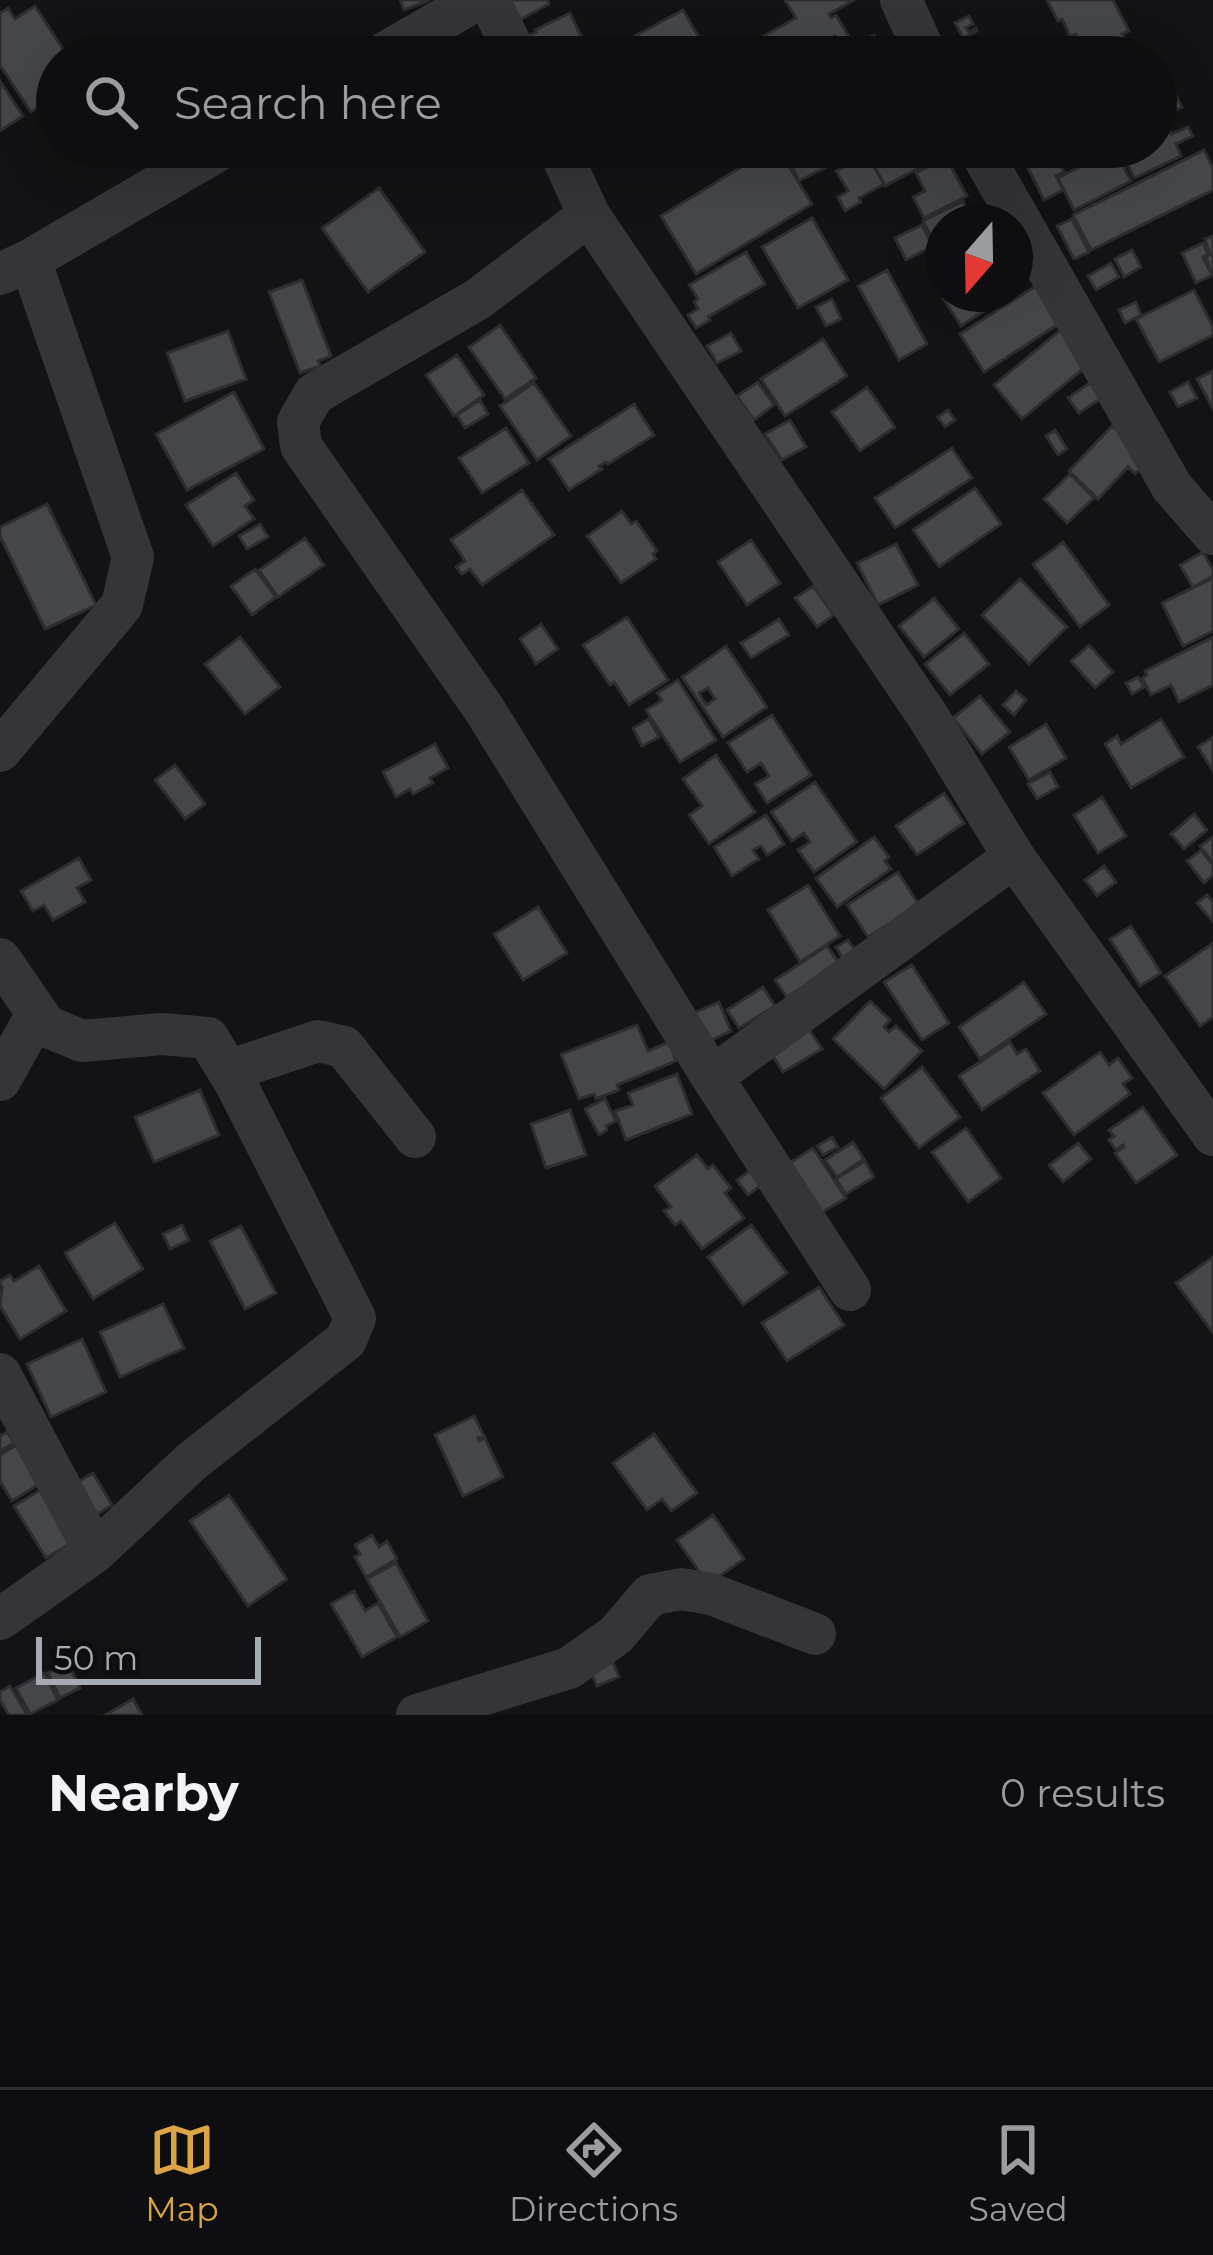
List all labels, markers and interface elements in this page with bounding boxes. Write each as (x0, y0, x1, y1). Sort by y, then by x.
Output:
search box (36, 36, 1177, 168)
icon: search (78, 69, 144, 135)
text: Search here (174, 75, 442, 130)
north arrow (925, 204, 1033, 312)
scale bar (36, 1631, 261, 1684)
text: 50 m (54, 1638, 138, 1678)
text: Nearby (48, 1762, 239, 1824)
text: 0 results (1000, 1769, 1165, 1817)
tab: Map (145, 2117, 219, 2229)
tab: Directions (509, 2117, 678, 2229)
tab: Saved (969, 2117, 1068, 2229)

